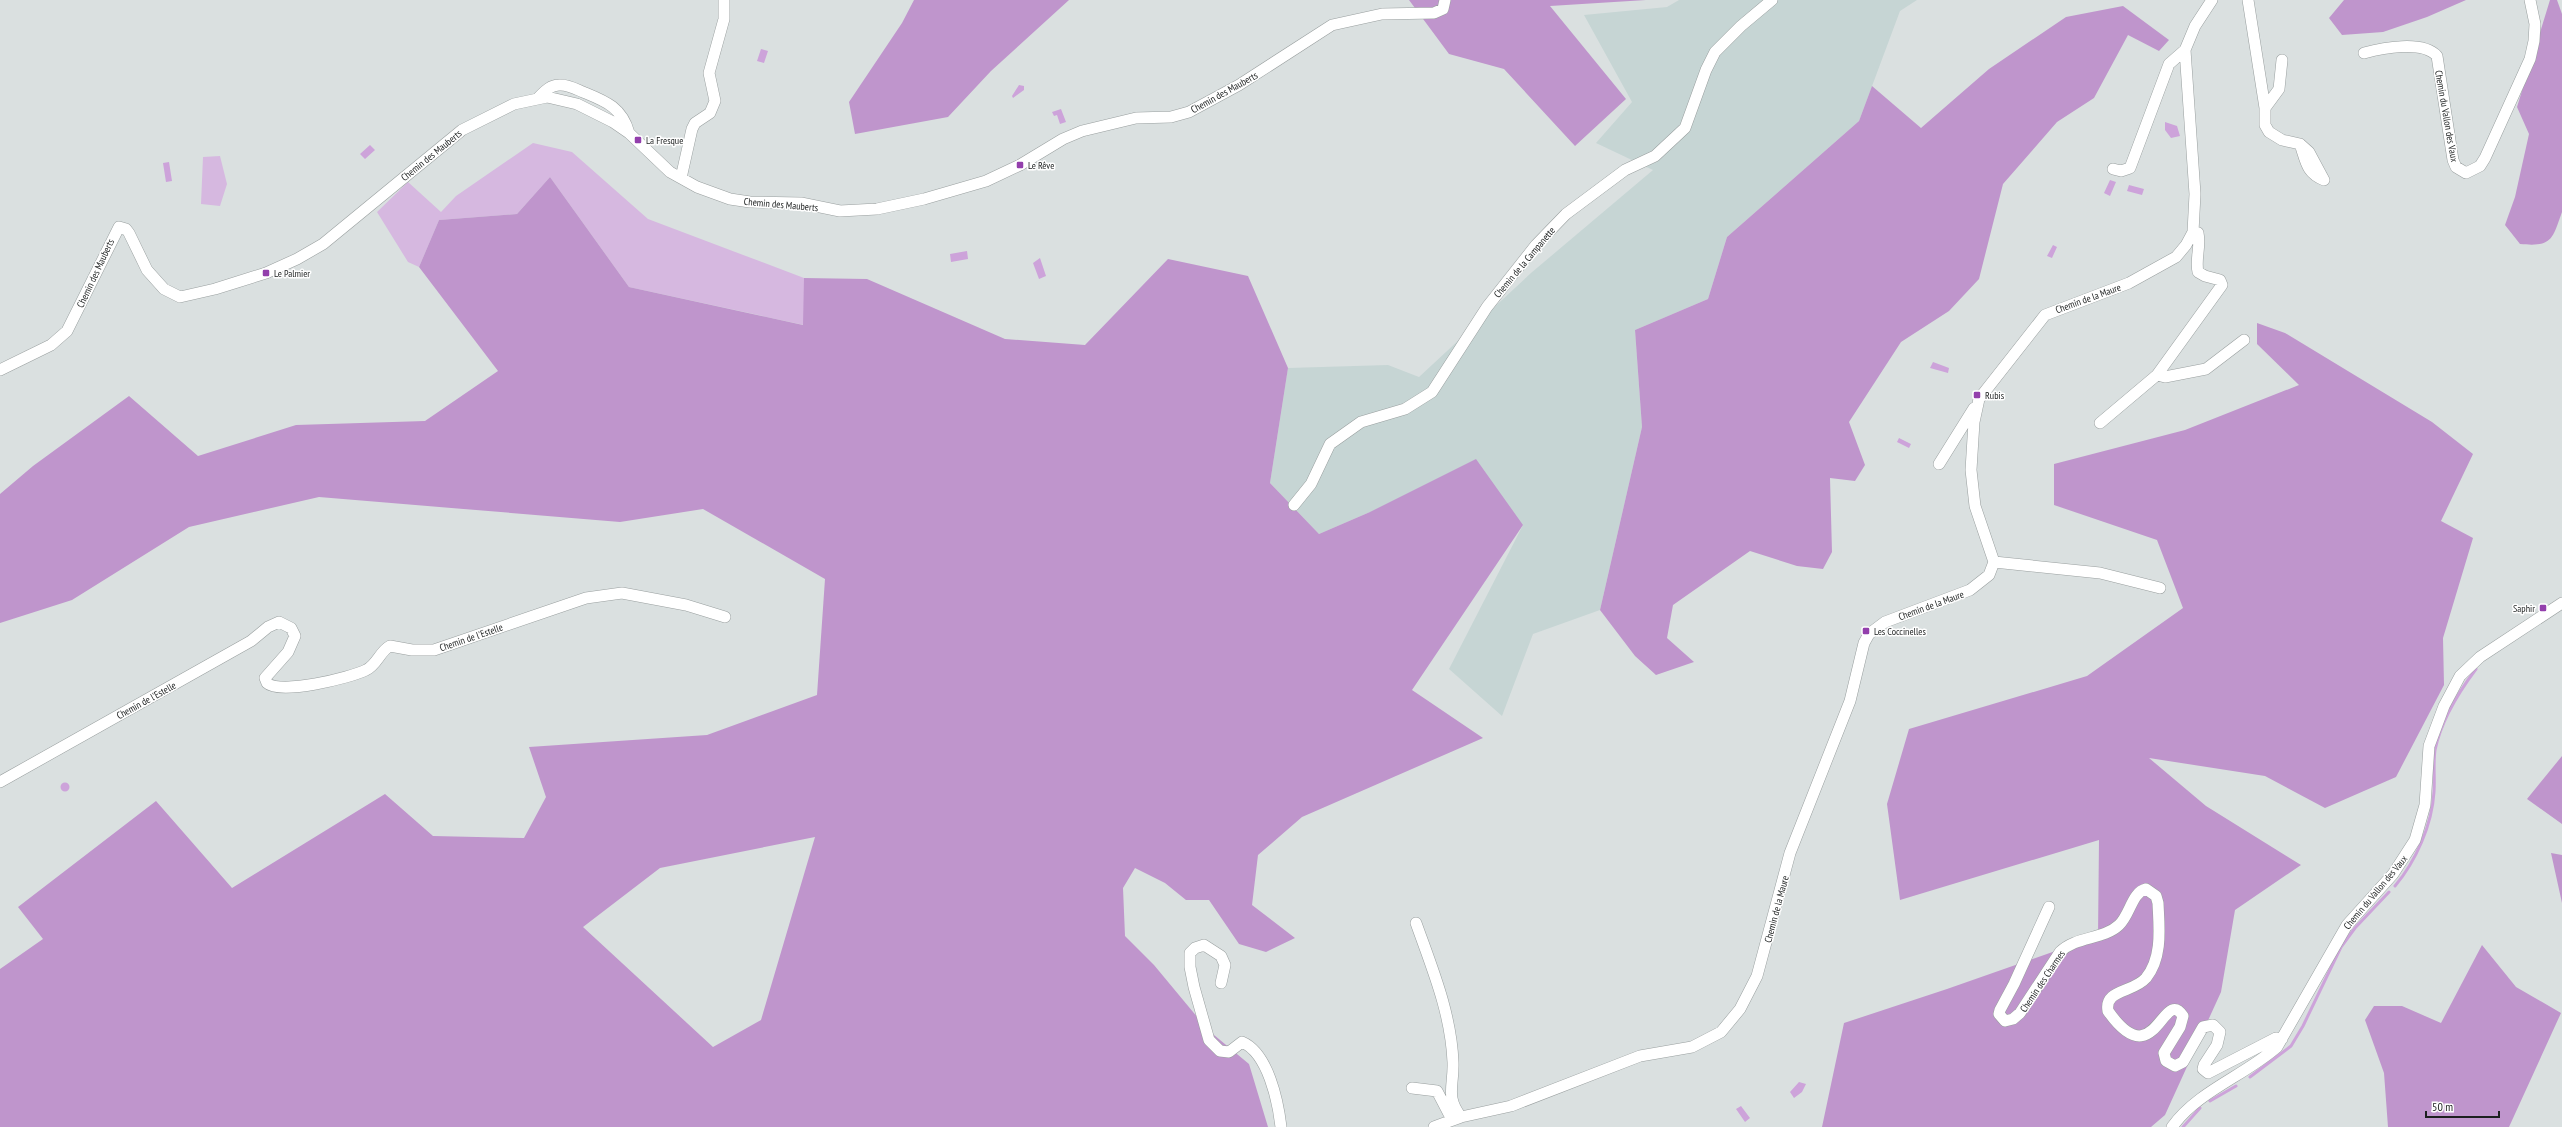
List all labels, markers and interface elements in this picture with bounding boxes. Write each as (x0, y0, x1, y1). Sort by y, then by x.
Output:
street label: Chemin des Mauberts (1188, 68, 1261, 116)
street label: Chemin du Vallon des Vaux (2432, 69, 2461, 163)
street label: Chemin des Mauberts (398, 126, 465, 184)
place label: La Fresque (646, 134, 683, 147)
marker: La Fresque (633, 135, 643, 145)
place label: Le Rêve (1028, 159, 1054, 172)
marker: Le Rêve (1015, 160, 1025, 170)
street label: Chemin des Mauberts (743, 195, 819, 214)
street label: Chemin de la Campanette (1491, 224, 1558, 300)
street label: Chemin des Mauberts (74, 236, 117, 310)
place label: Le Palmier (274, 267, 310, 280)
marker: Le Palmier (261, 268, 271, 278)
street label: Chemin de la Maure (2054, 281, 2123, 316)
place label: Rubis (1985, 389, 2005, 402)
marker: Rubis (1972, 390, 1982, 400)
street label: Chemin de la Maure (1897, 588, 1966, 623)
place label: Saphir (2513, 602, 2535, 615)
marker: Saphir (2538, 603, 2548, 613)
street label: Chemin de l'Estelle (438, 621, 505, 654)
place label: Les Coccinelles (1874, 625, 1926, 638)
marker: Les Coccinelles (1861, 626, 1871, 636)
street label: Chemin de l'Estelle (114, 679, 178, 722)
street label: Chemin du Vallon des Vaux (2341, 853, 2410, 932)
street label: Chemin de la Maure (1761, 874, 1792, 944)
street label: Chemin des Charmes (2017, 947, 2068, 1015)
scale bar (2426, 1093, 2499, 1119)
text: 50 m (2432, 1099, 2453, 1114)

